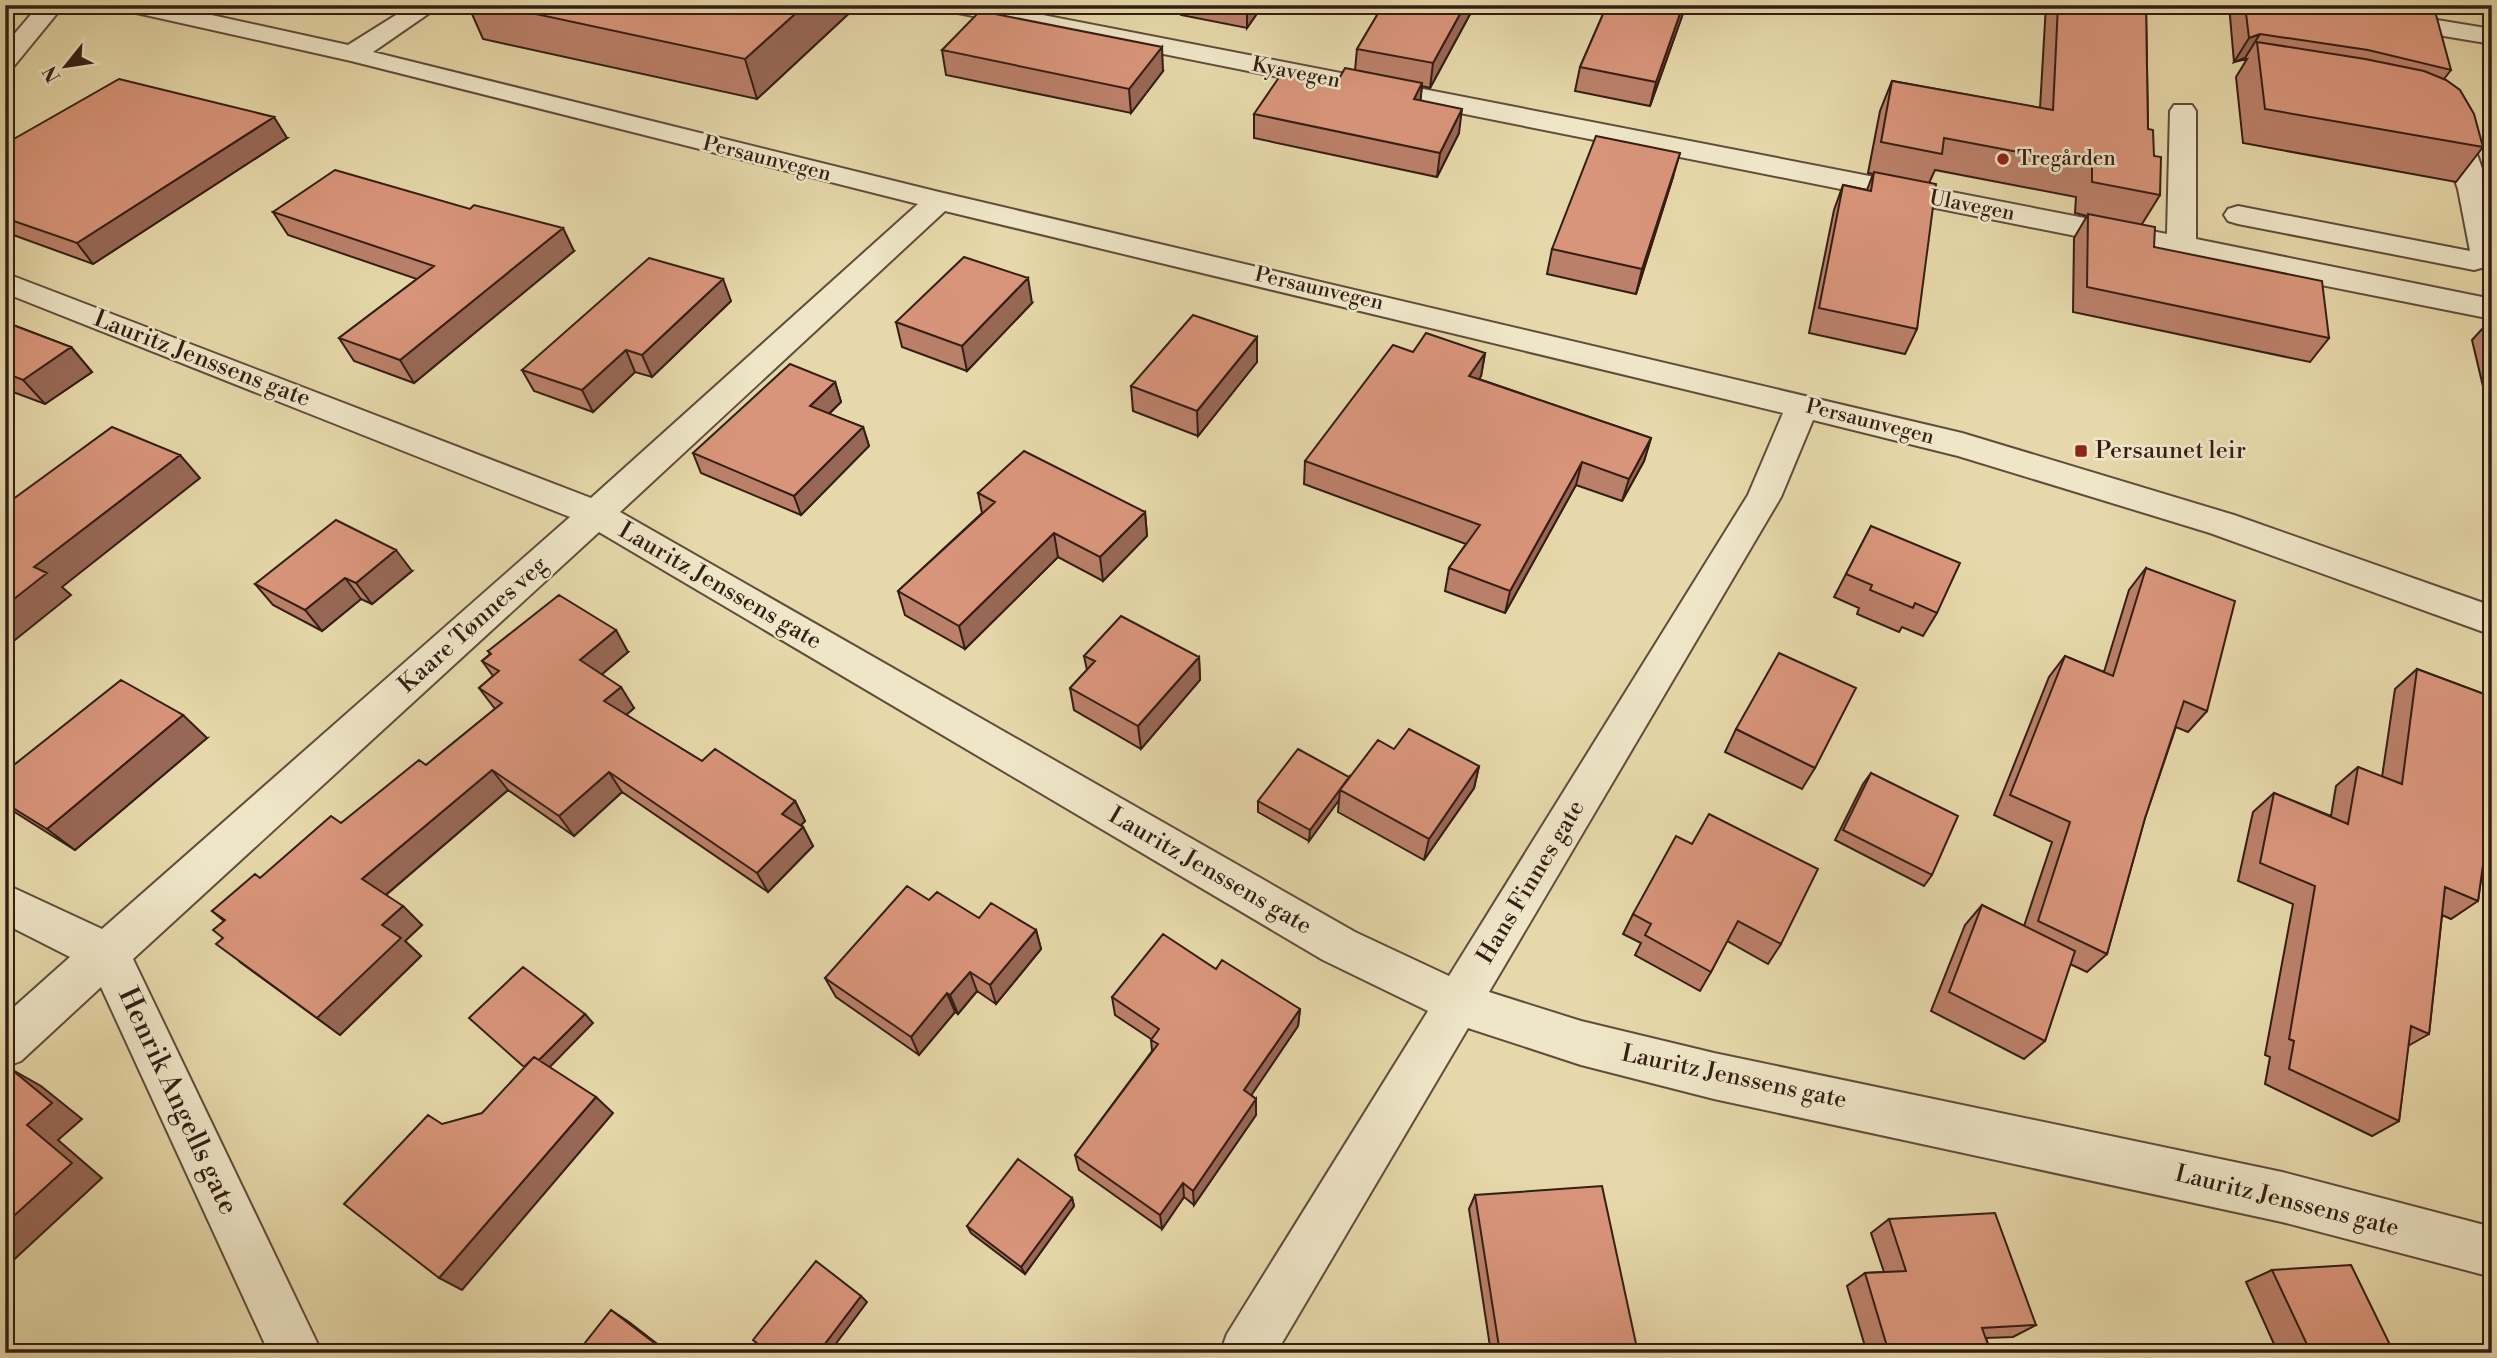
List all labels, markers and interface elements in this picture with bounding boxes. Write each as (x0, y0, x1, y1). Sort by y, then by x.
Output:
north arrow (32, 32, 102, 102)
street label: Kyavegen (1250, 52, 1343, 94)
text: N (38, 61, 66, 87)
street label: Persaunvegen (700, 131, 834, 188)
place label: Tregården (2017, 146, 2116, 172)
marker: Tregården (1995, 151, 2011, 167)
street label: Ulavegen (1927, 185, 2017, 227)
street label: Persaunvegen (1252, 262, 1386, 317)
street label: Lauritz Jenssens gate (89, 304, 315, 414)
street label: Persaunvegen (1803, 394, 1937, 451)
place label: Persaunet leir (2095, 436, 2246, 466)
marker: Persaunet leir (2073, 443, 2089, 459)
street label: Lauritz Jenssens gate (613, 516, 827, 656)
street label: Kaare Tønnes veg (392, 550, 554, 700)
street label: Hans Finnes gate (1470, 795, 1592, 969)
street label: Lauritz Jenssens gate (1103, 801, 1317, 941)
street label: Henrik Angells gate (110, 982, 246, 1220)
street label: Lauritz Jenssens gate (1619, 1038, 1849, 1116)
street label: Lauritz Jenssens gate (2172, 1159, 2402, 1243)

